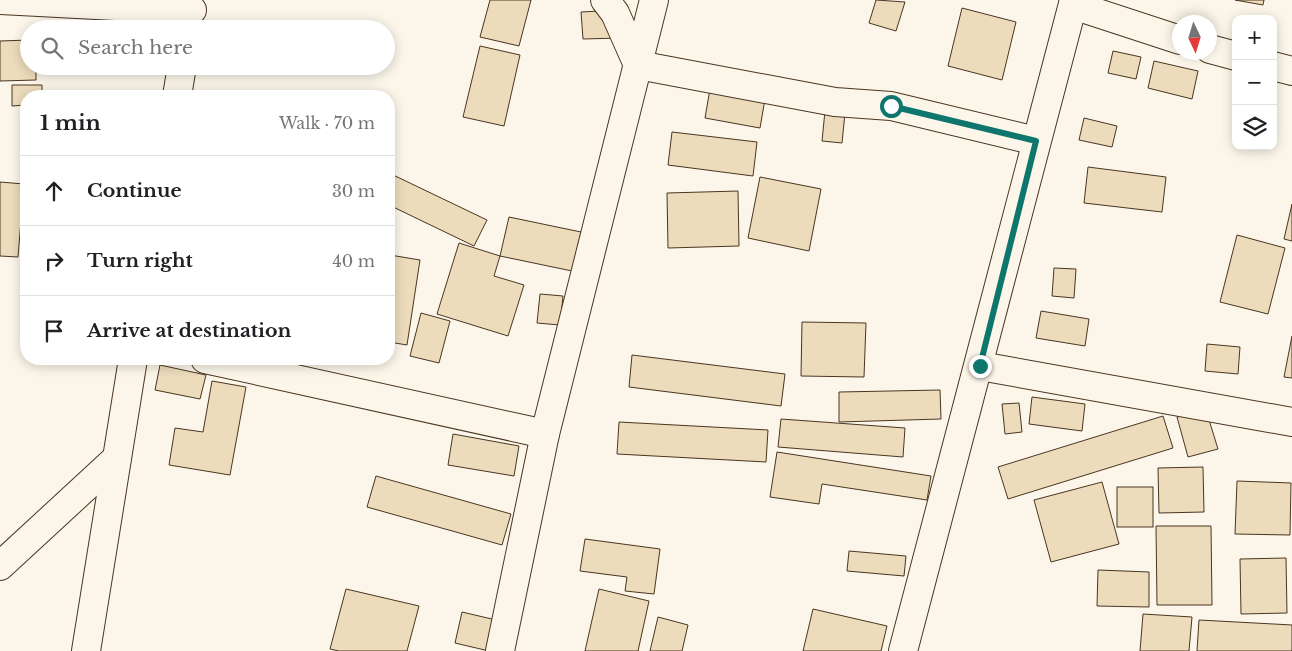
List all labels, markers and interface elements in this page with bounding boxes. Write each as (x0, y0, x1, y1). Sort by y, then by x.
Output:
north arrow (1172, 15, 1217, 60)
map controls (1232, 15, 1277, 150)
button: + (1232, 15, 1277, 60)
search box (20, 20, 395, 75)
icon: search (38, 34, 66, 62)
text: Search here (78, 36, 193, 59)
button: − (1232, 60, 1277, 105)
route start (880, 95, 903, 118)
button: layers (1232, 105, 1277, 150)
text: 1 min (40, 110, 101, 136)
text: Walk · 70 m (279, 113, 375, 133)
icon: ahead (40, 177, 68, 205)
text: Continue (87, 179, 182, 202)
text: 30 m (332, 181, 375, 201)
icon: right (40, 247, 68, 275)
text: Turn right (87, 249, 193, 272)
text: 40 m (332, 251, 375, 271)
icon: arrive (40, 317, 68, 345)
text: Arrive at destination (87, 319, 291, 342)
route end (969, 355, 992, 378)

